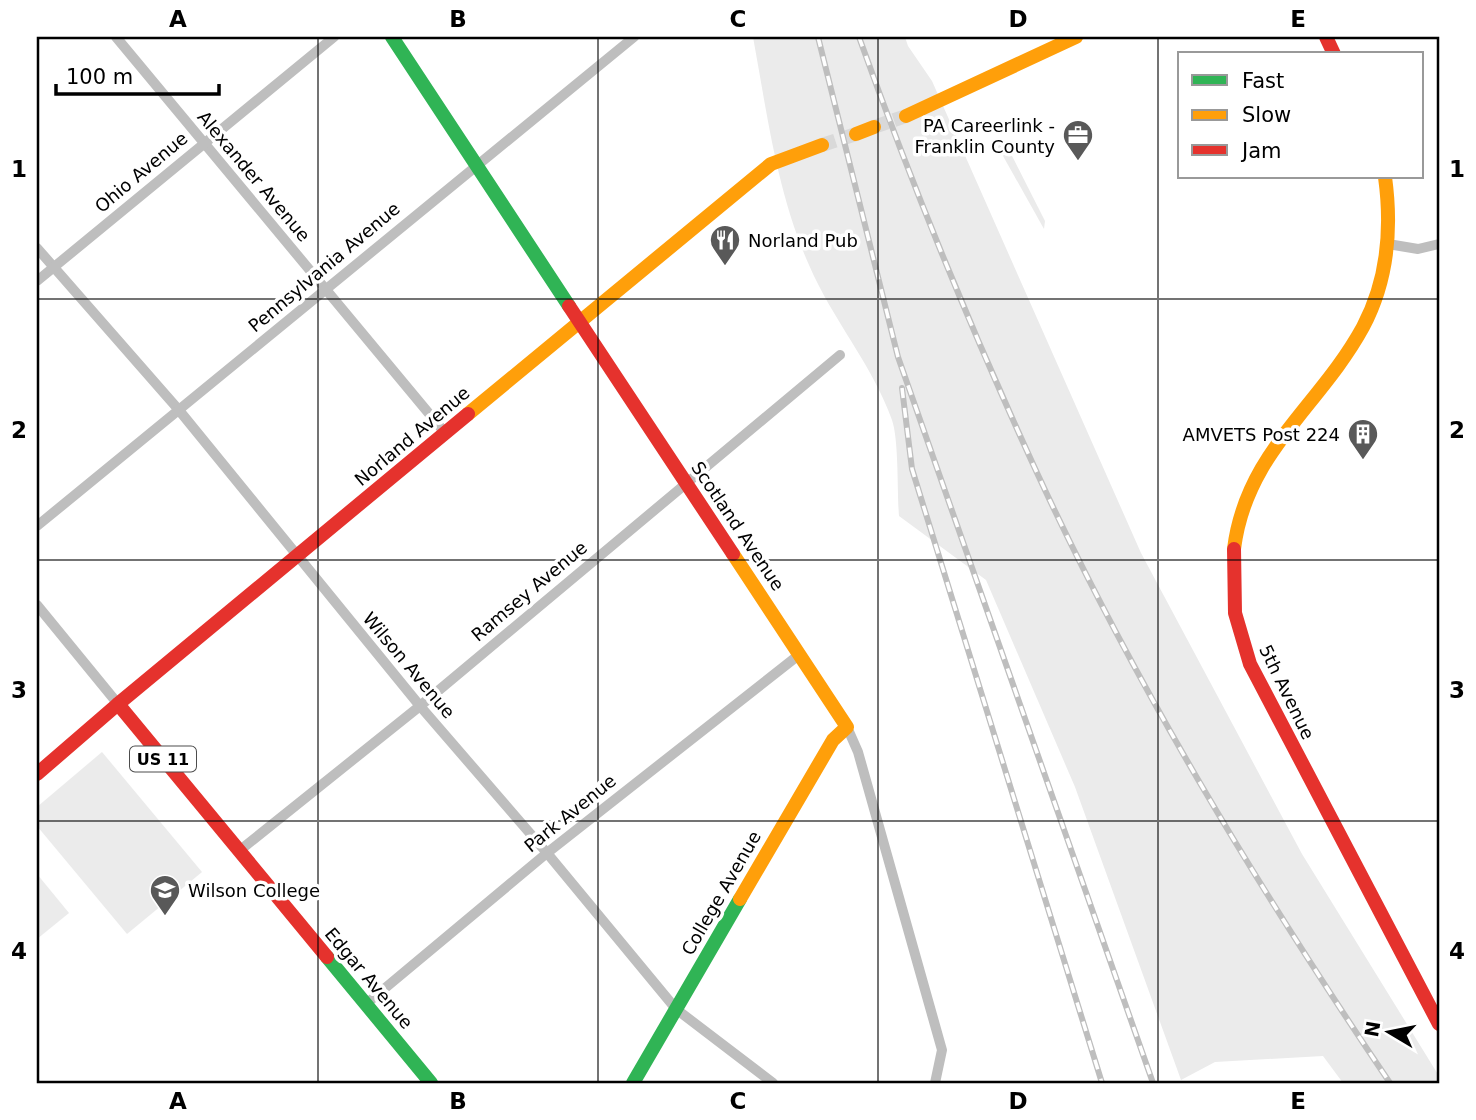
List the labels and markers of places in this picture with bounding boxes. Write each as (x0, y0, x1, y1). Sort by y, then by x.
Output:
place label: PA Careerlink - Franklin County (914, 115, 1055, 157)
office icon: PA Careerlink - Franklin County (1061, 118, 1095, 162)
restaurant icon: Norland Pub (708, 223, 742, 267)
place label: Norland Pub (748, 230, 858, 251)
building icon: AMVETS Post 224 (1346, 417, 1380, 461)
place label: AMVETS Post 224 (1183, 424, 1340, 445)
school or university icon: Wilson College (148, 873, 182, 917)
place label: Wilson College (188, 880, 320, 901)

